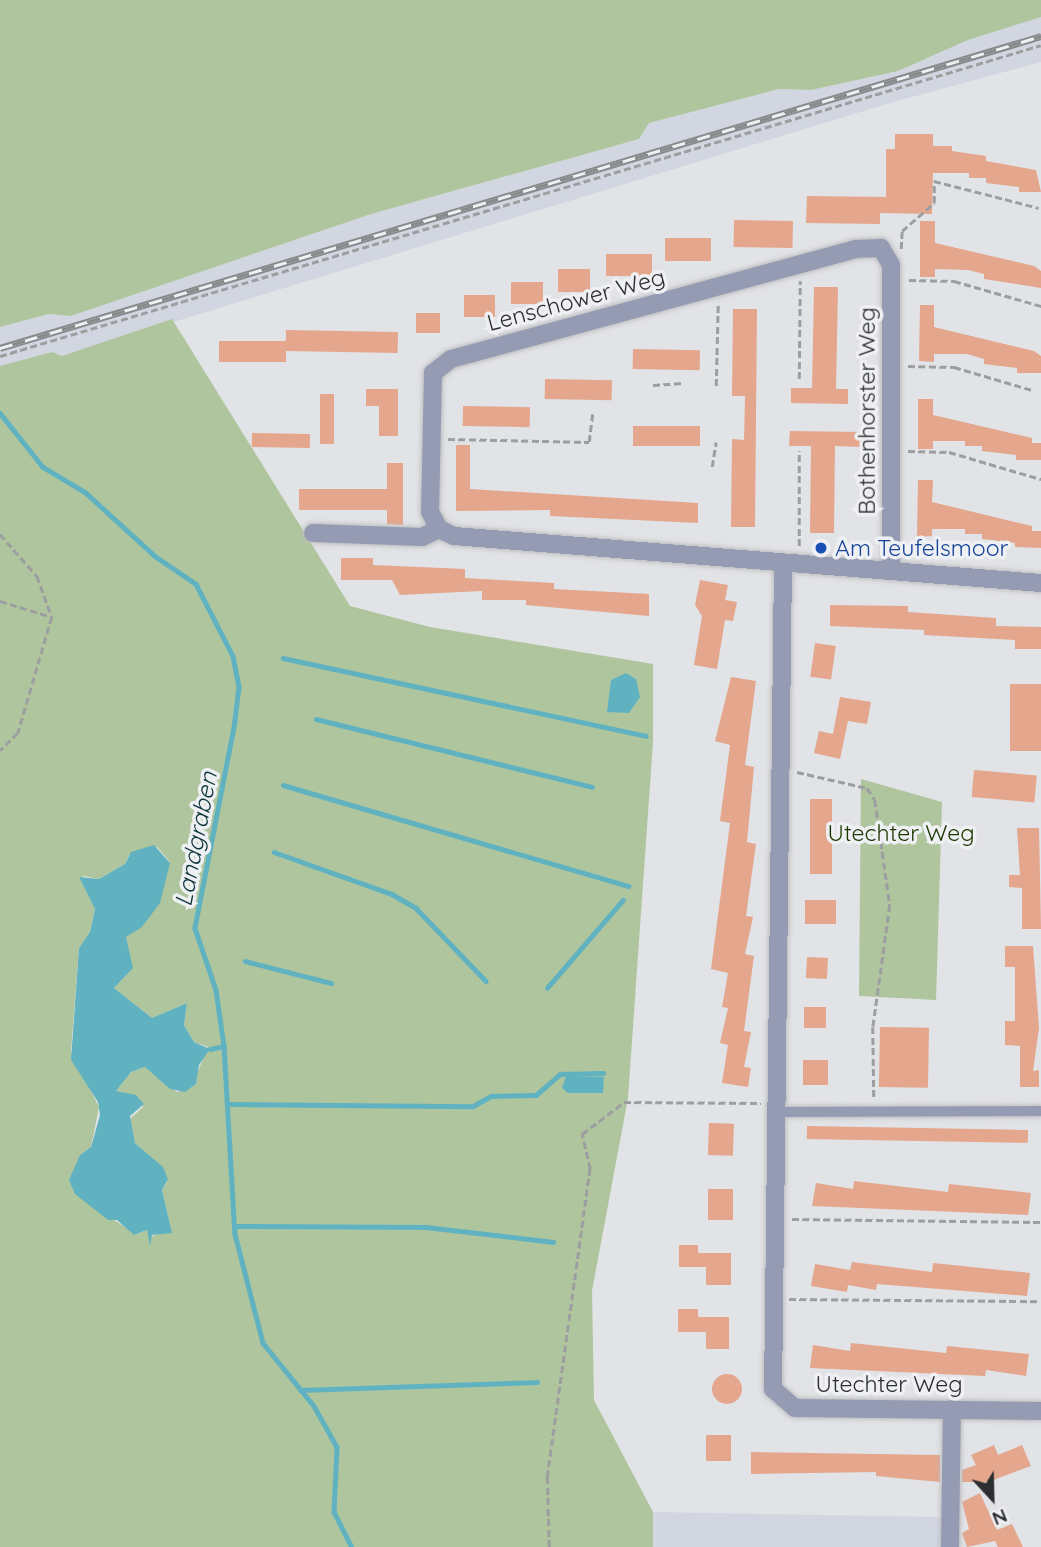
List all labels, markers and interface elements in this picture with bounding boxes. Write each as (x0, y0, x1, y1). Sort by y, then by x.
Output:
street label: Lenschower Weg (484, 263, 668, 337)
street label: Bothenhorster Weg (853, 307, 881, 515)
place label: Am Teufelsmoor (835, 534, 1008, 562)
marker: Am Teufelsmoor (813, 540, 829, 556)
water label: Landgraben (169, 769, 223, 909)
park label: Utechter Weg (828, 819, 974, 847)
street label: Utechter Weg (816, 1370, 962, 1398)
north arrow (957, 1463, 1027, 1533)
text: N (989, 1504, 1011, 1531)

